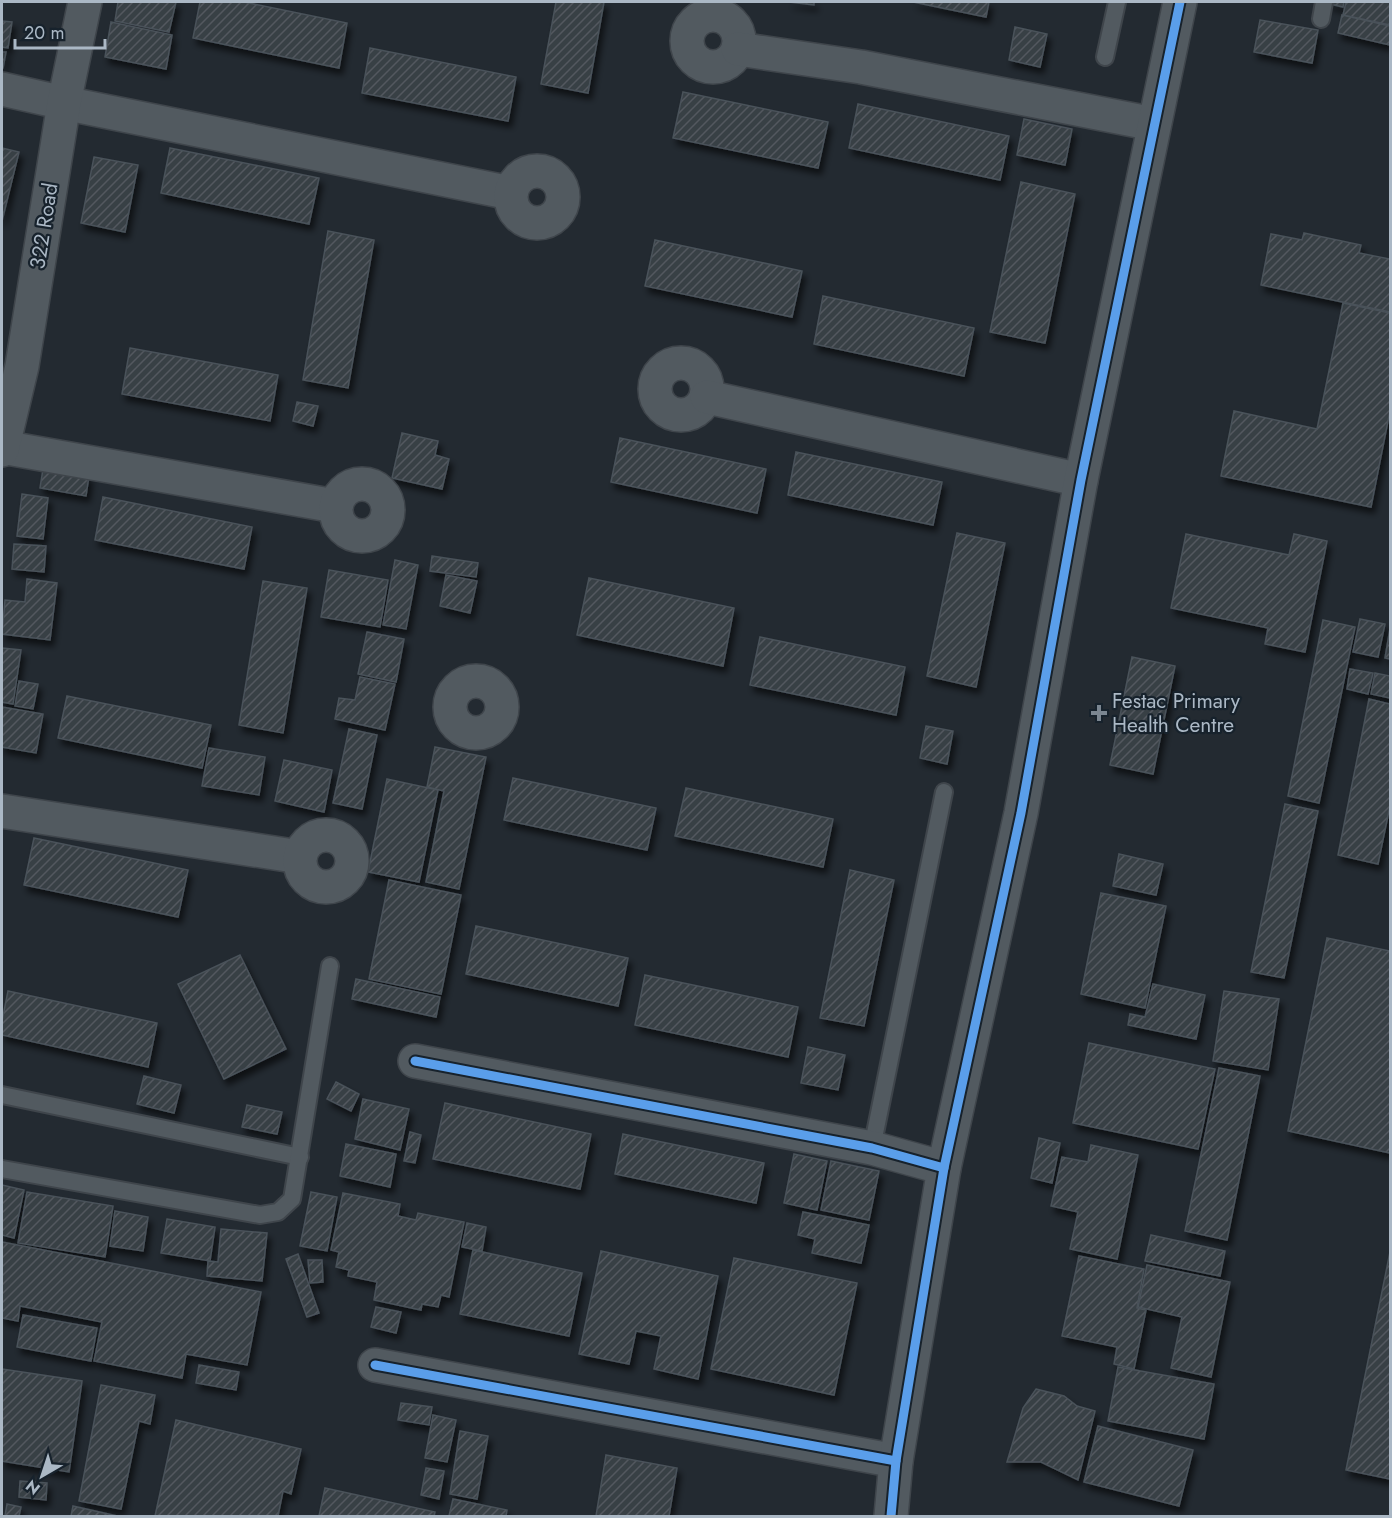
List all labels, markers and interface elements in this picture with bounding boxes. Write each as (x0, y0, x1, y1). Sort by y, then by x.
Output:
scale bar (15, 12, 105, 50)
text: 20 m (24, 20, 64, 46)
street label: 322 Road (22, 181, 66, 271)
place label: Festac Primary Health Centre (1112, 686, 1241, 740)
marker: Festac Primary Health Centre (1090, 704, 1108, 722)
north arrow (12, 1446, 72, 1506)
text: N (21, 1474, 45, 1500)

